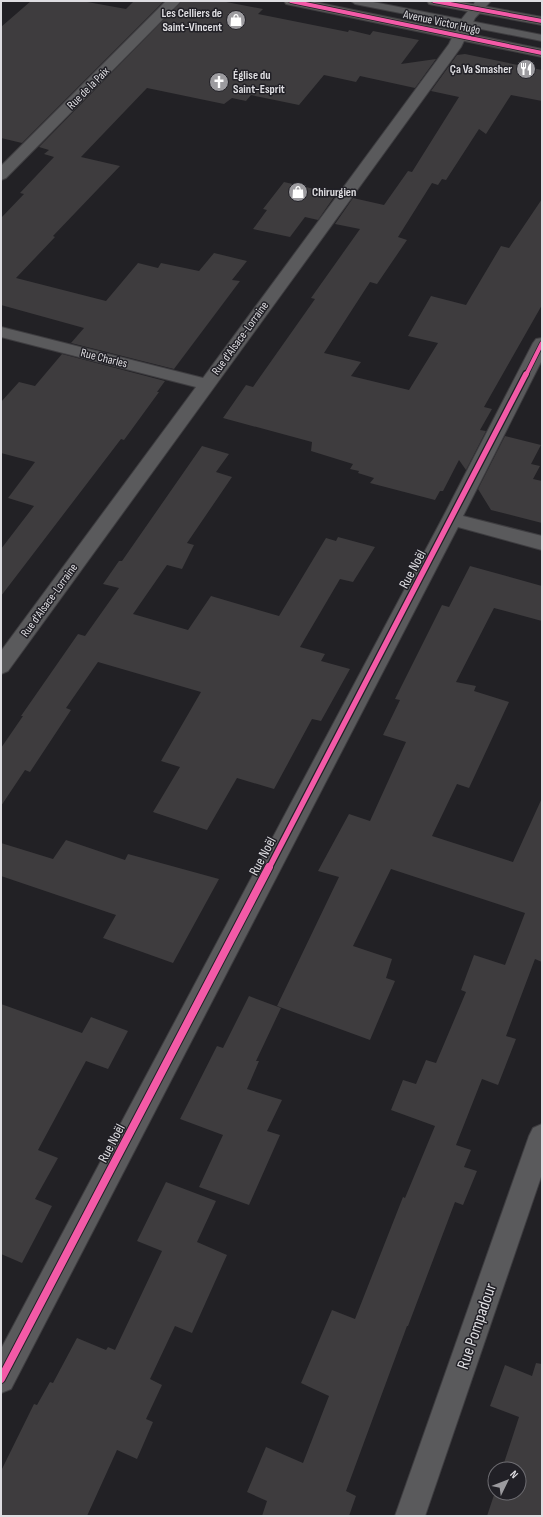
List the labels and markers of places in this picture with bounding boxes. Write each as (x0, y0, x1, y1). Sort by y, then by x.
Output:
place label: Les Celliers de Saint-Vincent (162, 6, 222, 35)
shop icon: Les Celliers de Saint-Vincent (225, 9, 247, 31)
restaurant icon: Ça Va Smasher (515, 58, 537, 80)
place label: Ça Va Smasher (450, 62, 512, 77)
place label: Église du Saint-Esprit (233, 68, 285, 97)
church icon: Église du Saint-Esprit (208, 71, 230, 93)
shop icon: Chirurgien (287, 181, 309, 203)
place label: Chirurgien (312, 185, 356, 200)

